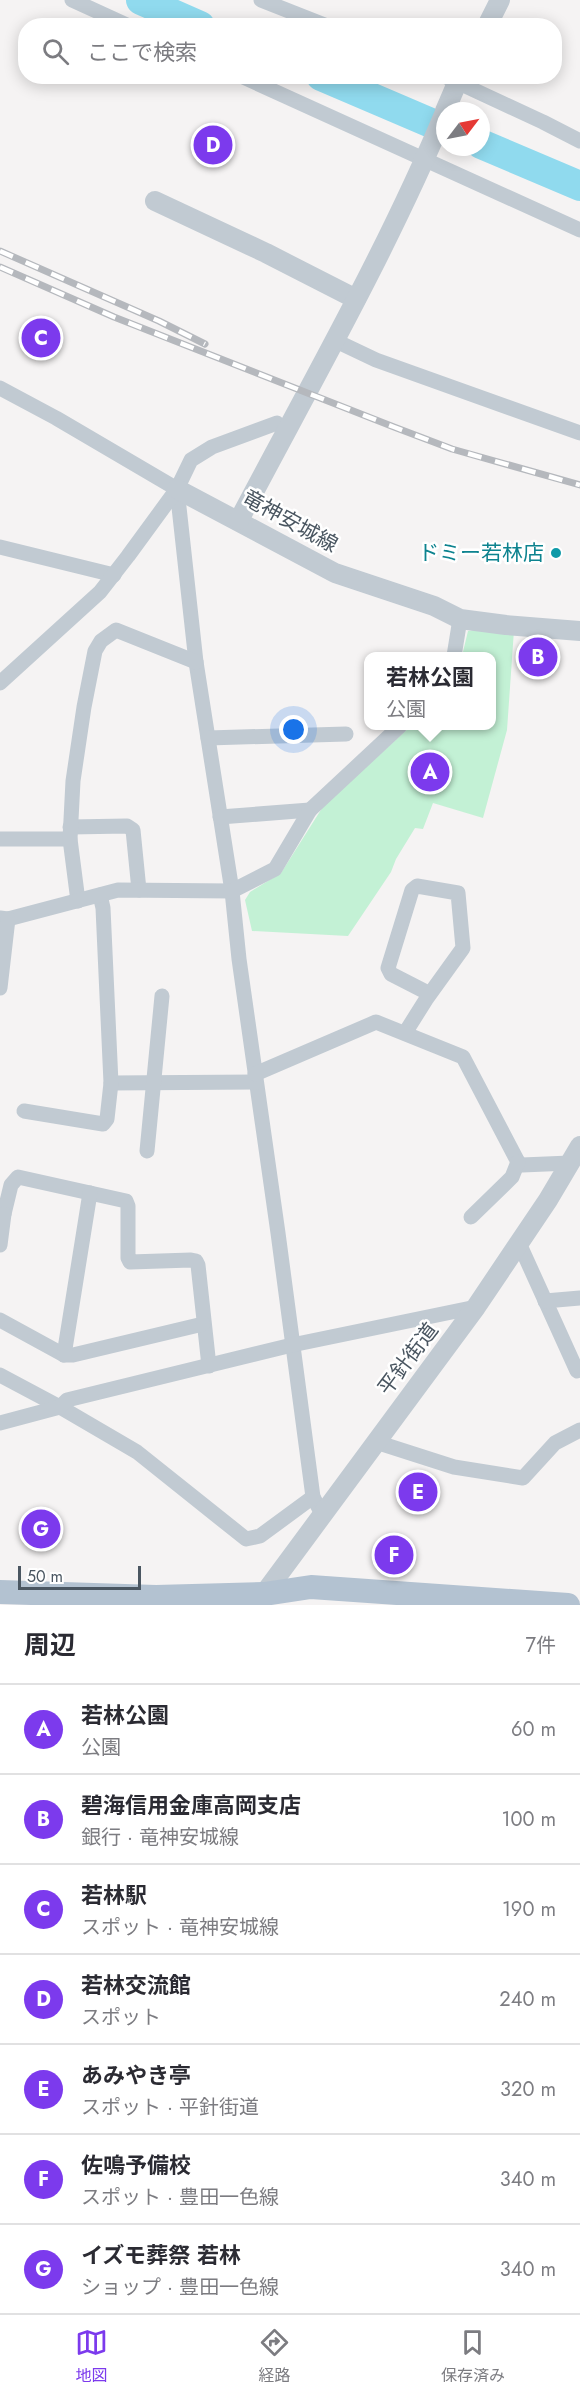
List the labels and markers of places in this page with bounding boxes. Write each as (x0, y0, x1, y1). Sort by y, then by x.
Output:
pin: D (194, 122, 232, 168)
pin: C (22, 316, 60, 360)
place label: ドミー若林店 (418, 538, 544, 568)
marker: ドミー若林店 (549, 546, 563, 560)
pin: B (518, 634, 558, 680)
pin: A (410, 750, 450, 794)
pin: E (398, 1470, 438, 1514)
pin: G (22, 1506, 60, 1552)
pin: F (374, 1532, 414, 1578)

